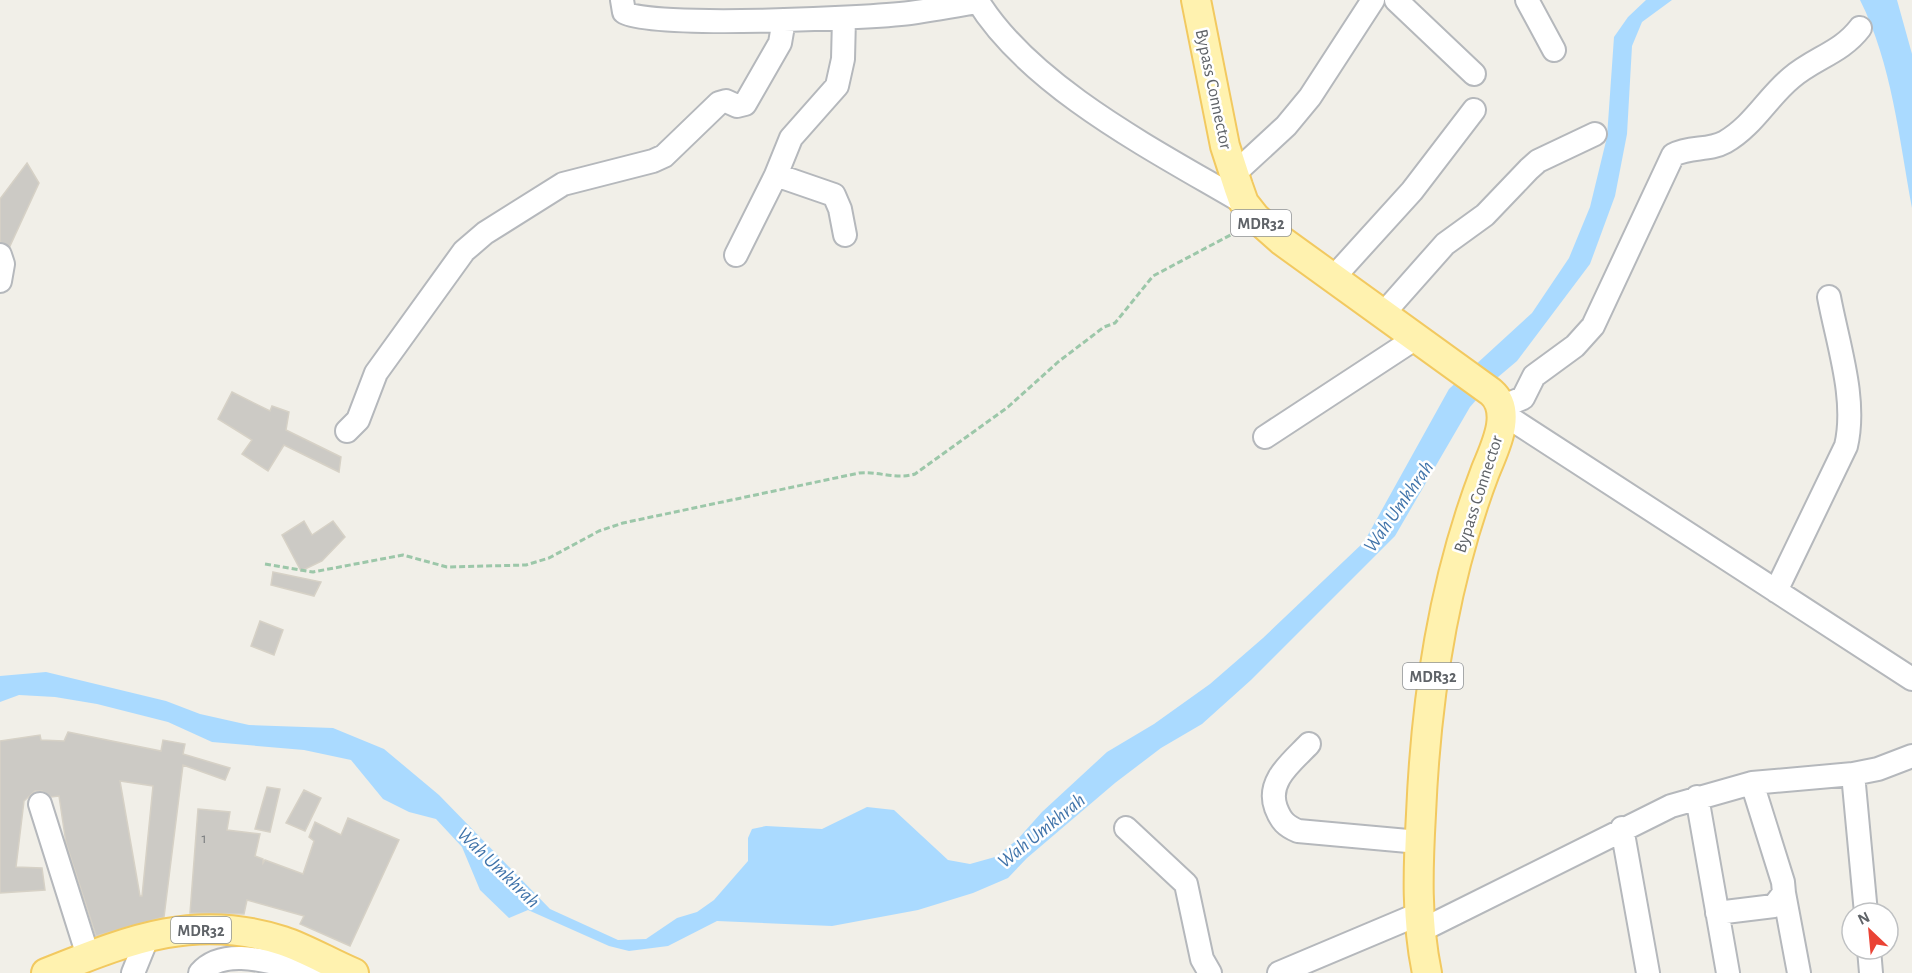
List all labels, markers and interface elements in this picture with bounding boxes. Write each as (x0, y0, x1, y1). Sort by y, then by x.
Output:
street label: Bypass Connector (1191, 27, 1235, 151)
road number: MDR32 (1231, 210, 1291, 236)
street label: Bypass Connector (1451, 433, 1506, 555)
water label: Wah Umkhrah (1360, 457, 1437, 556)
road number: MDR32 (1403, 663, 1463, 689)
water label: Wah Umkhrah (994, 790, 1089, 872)
water label: Wah Umkhrah (453, 824, 543, 912)
house number: 1 (201, 831, 207, 846)
north arrow (1840, 901, 1900, 961)
text: N (1855, 909, 1872, 928)
road number: MDR32 (171, 917, 231, 943)

